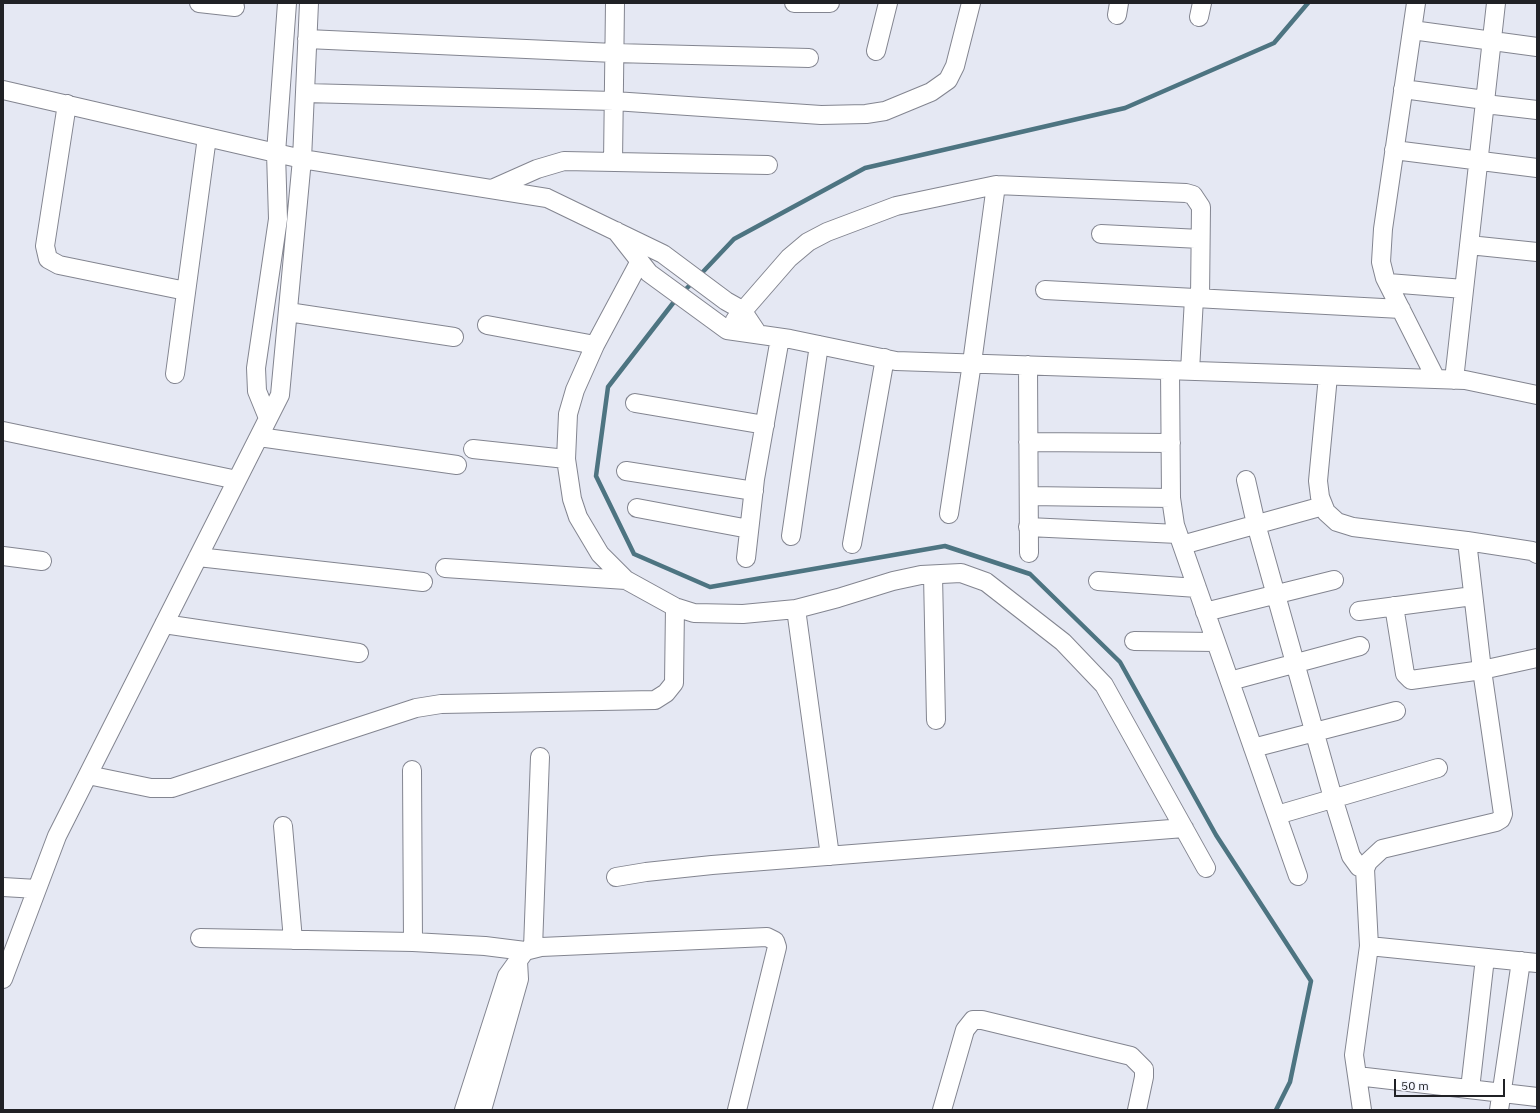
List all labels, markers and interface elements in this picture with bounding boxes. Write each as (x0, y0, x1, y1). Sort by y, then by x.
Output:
scale bar (1396, 1071, 1507, 1097)
text: 50 m (1401, 1078, 1429, 1093)

